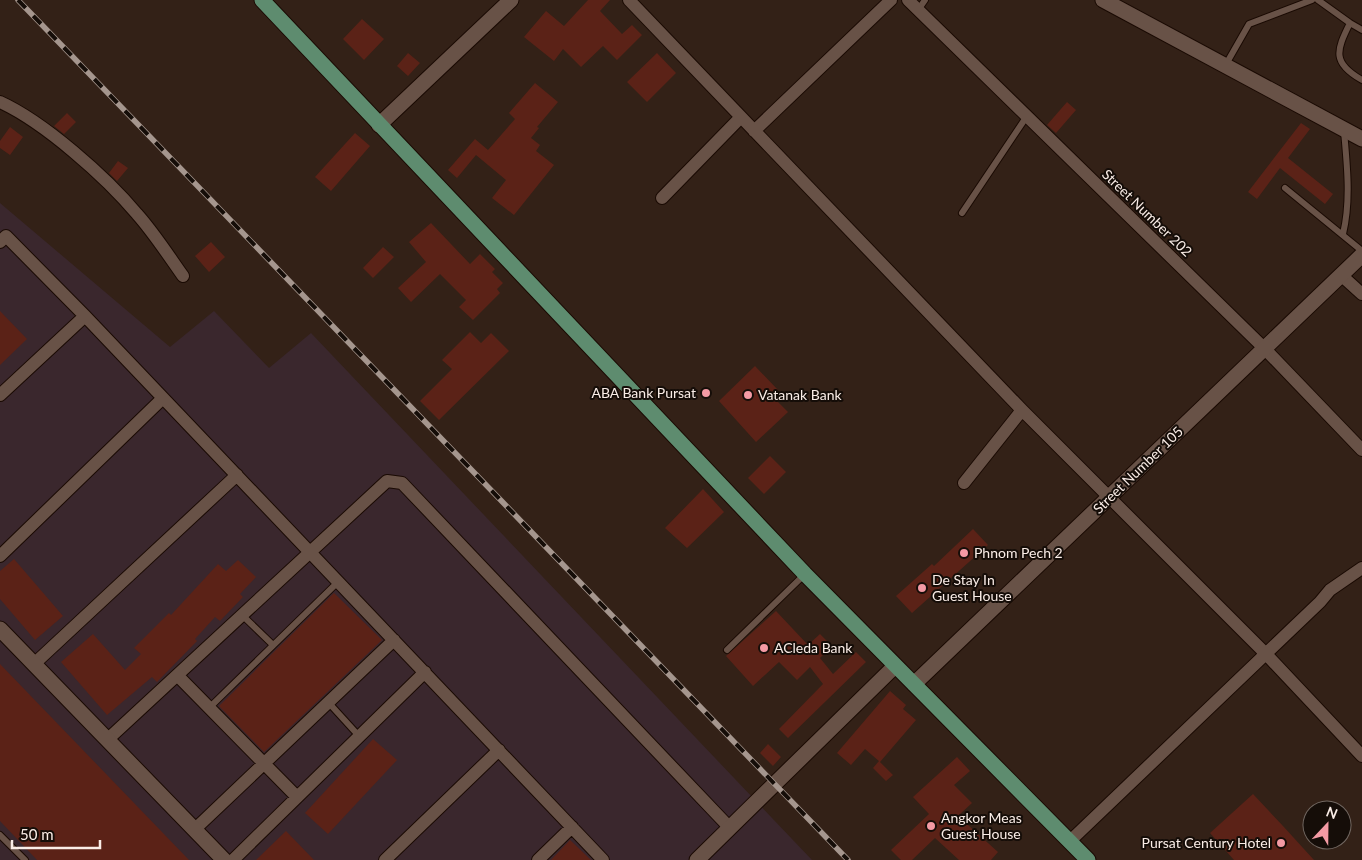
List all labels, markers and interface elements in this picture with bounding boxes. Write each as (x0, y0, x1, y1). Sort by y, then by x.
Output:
street label: Street Number 202 (1099, 165, 1196, 260)
place label: ABA Bank Pursat (591, 384, 696, 401)
place label: Vatanak Bank (758, 386, 842, 403)
marker: ABA Bank Pursat (700, 387, 712, 399)
marker: Vatanak Bank (742, 389, 754, 401)
street label: Street Number 105 (1089, 422, 1186, 517)
place label: Phnom Pech 2 (974, 544, 1063, 561)
marker: Phnom Pech 2 (958, 547, 970, 559)
place label: De Stay In Guest House (932, 571, 1012, 604)
marker: De Stay In Guest House (916, 582, 928, 594)
place label: ACleda Bank (774, 639, 853, 656)
marker: ACleda Bank (758, 642, 770, 654)
north arrow (1302, 800, 1352, 850)
text: N (1324, 803, 1340, 822)
place label: Angkor Meas Guest House (941, 809, 1022, 842)
scale bar (12, 818, 100, 850)
marker: Angkor Meas Guest House (925, 820, 937, 832)
text: 50 m (20, 825, 54, 843)
place label: Pursat Century Hotel (1142, 834, 1271, 851)
marker: Pursat Century Hotel (1275, 837, 1287, 849)

